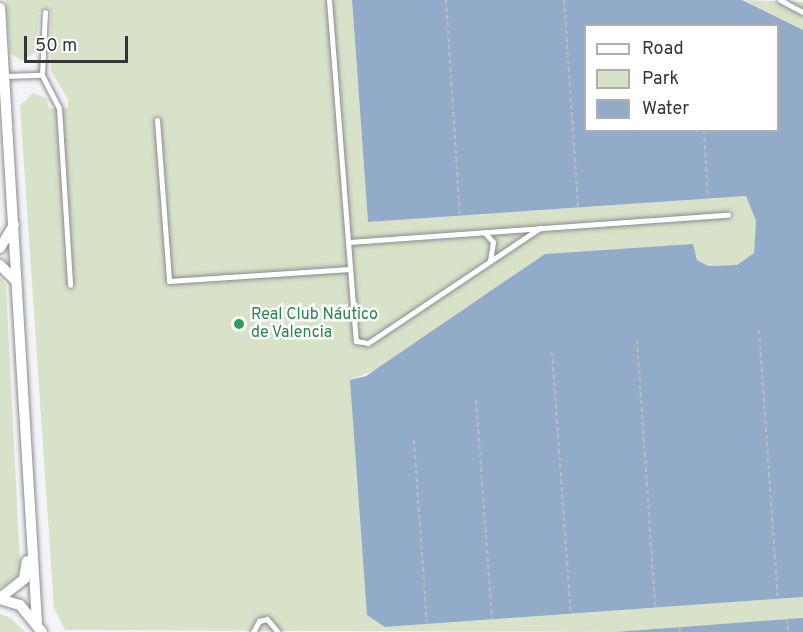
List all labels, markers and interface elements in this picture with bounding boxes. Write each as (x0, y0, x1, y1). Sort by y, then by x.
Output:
scale bar (27, 24, 130, 62)
legend (584, 24, 779, 132)
text: 50 m (35, 35, 77, 58)
text: Road (642, 38, 684, 61)
text: Park (642, 68, 679, 91)
text: Water (642, 98, 689, 121)
place label: Real Club Náutico de Valencia (251, 305, 378, 343)
marker: Real Club Náutico de Valencia (232, 317, 246, 331)

